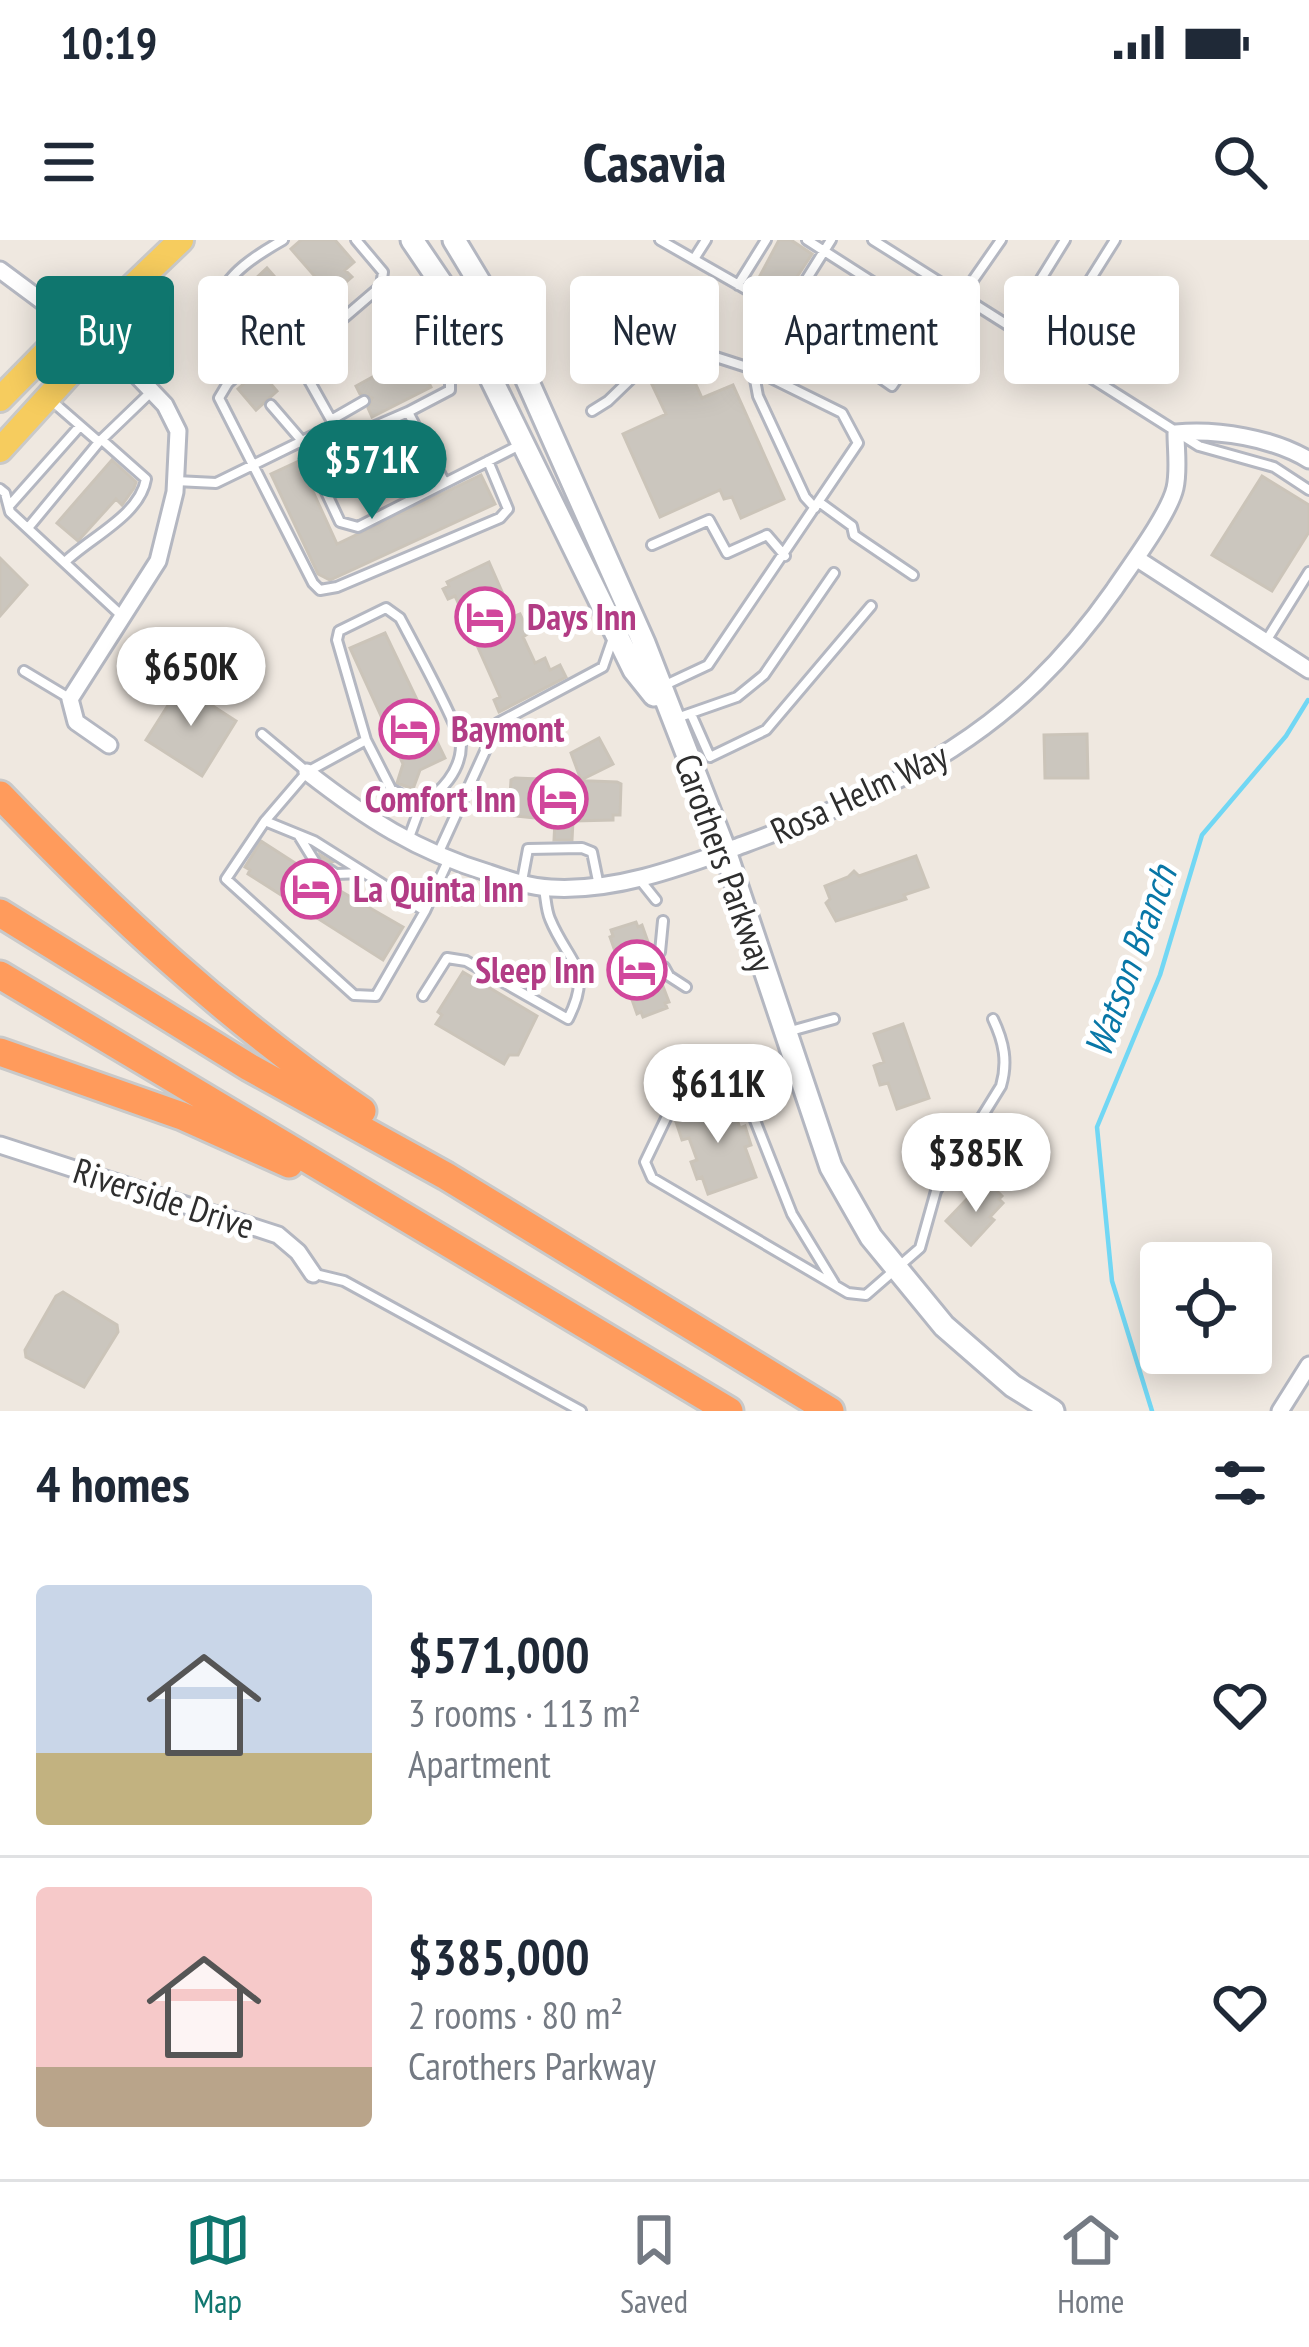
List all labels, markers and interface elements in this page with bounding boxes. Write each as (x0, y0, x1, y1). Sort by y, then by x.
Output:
text: 10:19 (60, 13, 157, 71)
text: Casavia (583, 127, 726, 197)
icon: menu (36, 129, 102, 195)
icon: search (1207, 129, 1273, 195)
chip: Buy (36, 276, 174, 384)
chip: Rent (198, 276, 348, 384)
chip: Filters (372, 276, 546, 384)
chip: New (570, 276, 719, 384)
chip: Apartment (743, 276, 980, 384)
chip: House (1004, 276, 1179, 384)
pin: $571K (288, 420, 456, 522)
text: $571K (325, 433, 419, 484)
hotel icon: Days Inn (454, 586, 516, 648)
place label: Days Inn (527, 593, 636, 640)
pin: $650K (107, 627, 275, 729)
text: $650K (144, 640, 238, 691)
hotel icon: Baymont (378, 698, 440, 760)
place label: Baymont (451, 705, 565, 752)
street label: Rosa Helm Way (763, 731, 955, 854)
street label: Carothers Parkway (664, 747, 787, 979)
hotel icon: Comfort Inn (527, 768, 589, 830)
place label: Comfort Inn (365, 775, 516, 822)
water label: Watson Branch (1071, 857, 1188, 1063)
hotel icon: La Quinta Inn (280, 858, 342, 920)
place label: La Quinta Inn (353, 865, 524, 912)
hotel icon: Sleep Inn (606, 939, 668, 1001)
place label: Sleep Inn (475, 946, 595, 993)
pin: $611K (634, 1044, 802, 1146)
text: $611K (671, 1057, 765, 1108)
pin: $385K (892, 1113, 1060, 1215)
text: $385K (929, 1126, 1023, 1177)
street label: Riverside Drive (68, 1146, 260, 1249)
map controls (1140, 1242, 1272, 1374)
button: locate (1140, 1242, 1272, 1374)
text: 4 homes (36, 1450, 190, 1516)
icon: filters (1207, 1450, 1273, 1516)
text: $571,000 (408, 1621, 590, 1687)
icon: home (132, 1633, 276, 1777)
icon: heart (1207, 1672, 1273, 1738)
text: 3 rooms · 113 m² (408, 1687, 641, 1738)
text: Apartment (408, 1738, 551, 1789)
text: $385,000 (408, 1923, 590, 1989)
icon: home (132, 1935, 276, 2079)
icon: heart (1207, 1974, 1273, 2040)
text: 2 rooms · 80 m² (408, 1989, 623, 2040)
text: Carothers Parkway (408, 2040, 656, 2091)
tab: Map (185, 2207, 251, 2322)
tab: Saved (620, 2207, 688, 2322)
tab: Home (1057, 2207, 1124, 2322)

